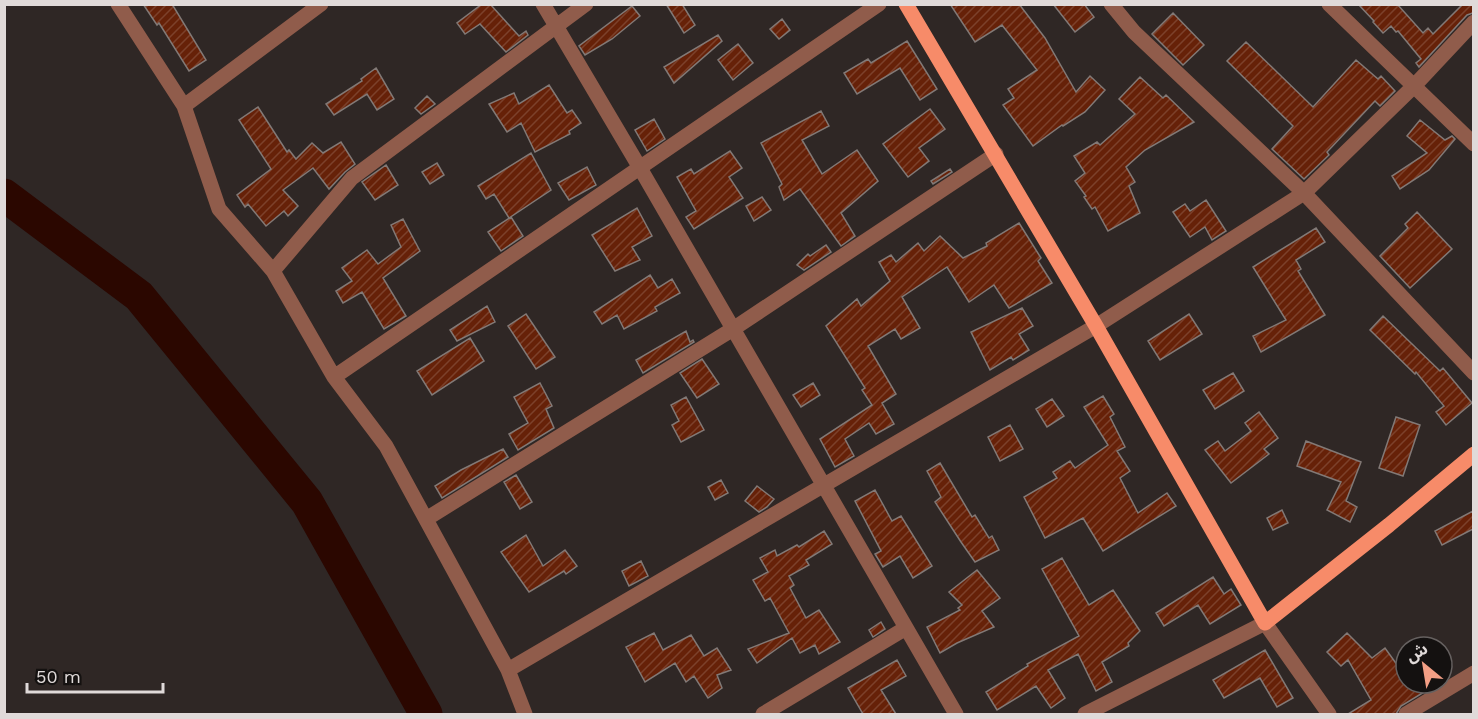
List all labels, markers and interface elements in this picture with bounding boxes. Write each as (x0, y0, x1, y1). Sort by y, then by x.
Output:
north arrow (1394, 635, 1454, 695)
text: ش (1403, 639, 1431, 666)
scale bar (27, 656, 164, 694)
text: 50 m (36, 666, 81, 687)

